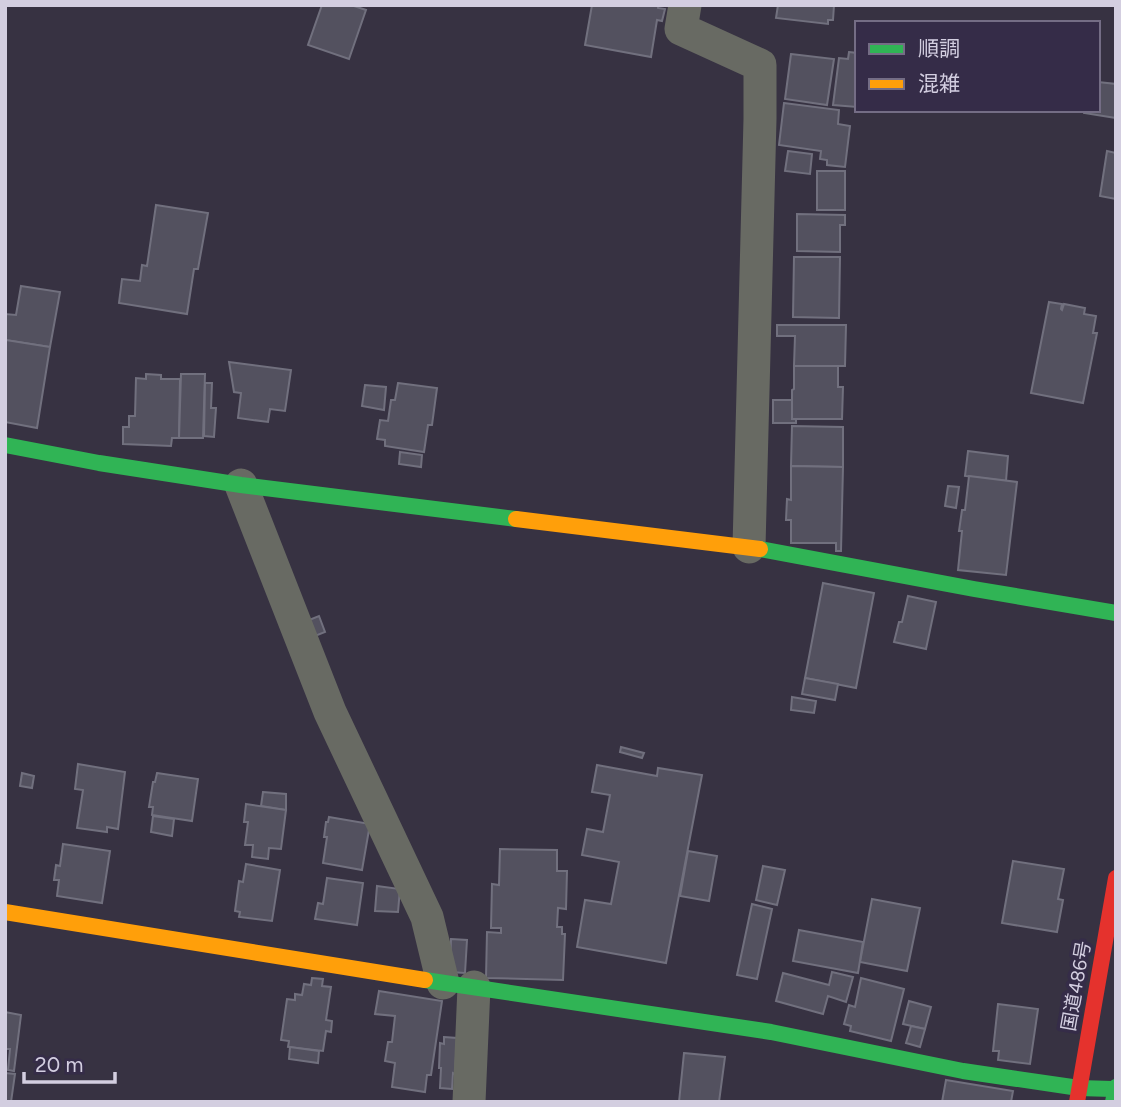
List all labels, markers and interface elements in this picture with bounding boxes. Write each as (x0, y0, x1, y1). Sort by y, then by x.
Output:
legend (855, 21, 1100, 112)
text: 順調 (918, 36, 960, 61)
text: 混雑 (918, 71, 960, 96)
street label: 国道486号 (1057, 939, 1095, 1033)
scale bar (24, 1040, 116, 1084)
text: 20 m (35, 1052, 83, 1077)

